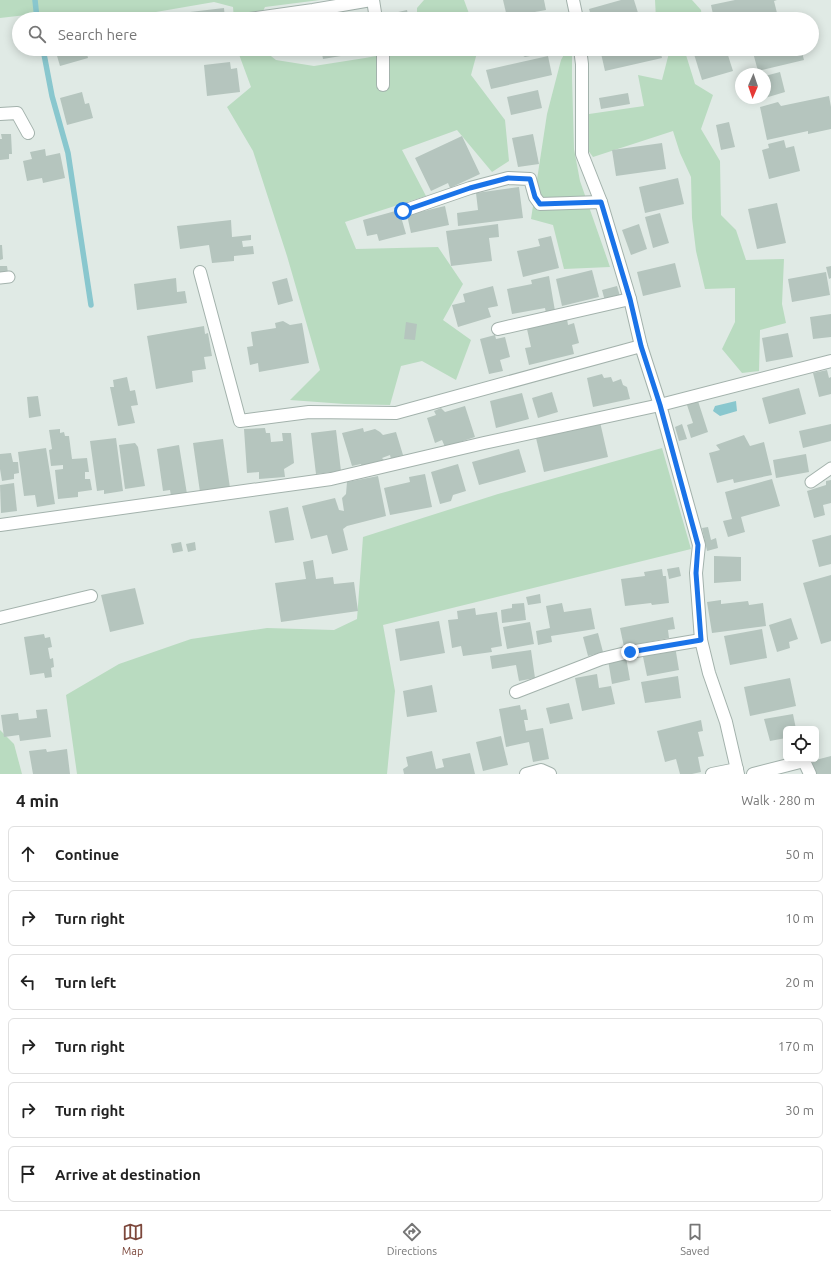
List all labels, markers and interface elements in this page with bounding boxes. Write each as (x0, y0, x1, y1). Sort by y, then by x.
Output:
search box (12, 12, 819, 56)
icon: search (26, 23, 48, 45)
text: Search here (58, 26, 137, 43)
north arrow (735, 68, 771, 104)
route start (394, 202, 412, 220)
route end (621, 643, 639, 661)
map controls (783, 726, 819, 762)
button: locate (783, 726, 819, 762)
text: 4 min (16, 791, 59, 810)
text: Walk · 280 m (741, 793, 815, 807)
icon: ahead (17, 843, 39, 865)
text: Continue (55, 846, 119, 863)
text: 50 m (785, 847, 814, 861)
icon: right (17, 907, 39, 929)
text: Turn right (55, 910, 125, 927)
text: 10 m (785, 911, 814, 925)
icon: left (17, 971, 39, 993)
text: Turn left (55, 974, 116, 991)
text: 20 m (785, 975, 814, 989)
icon: right (17, 1035, 39, 1057)
text: Turn right (55, 1038, 125, 1055)
text: 170 m (778, 1039, 814, 1053)
icon: right (17, 1099, 39, 1121)
text: Turn right (55, 1102, 125, 1119)
text: 30 m (785, 1103, 814, 1117)
icon: arrive (17, 1163, 39, 1185)
text: Arrive at destination (55, 1166, 201, 1183)
tab: Map (122, 1221, 144, 1257)
tab: Directions (387, 1221, 437, 1257)
tab: Saved (680, 1221, 709, 1257)

